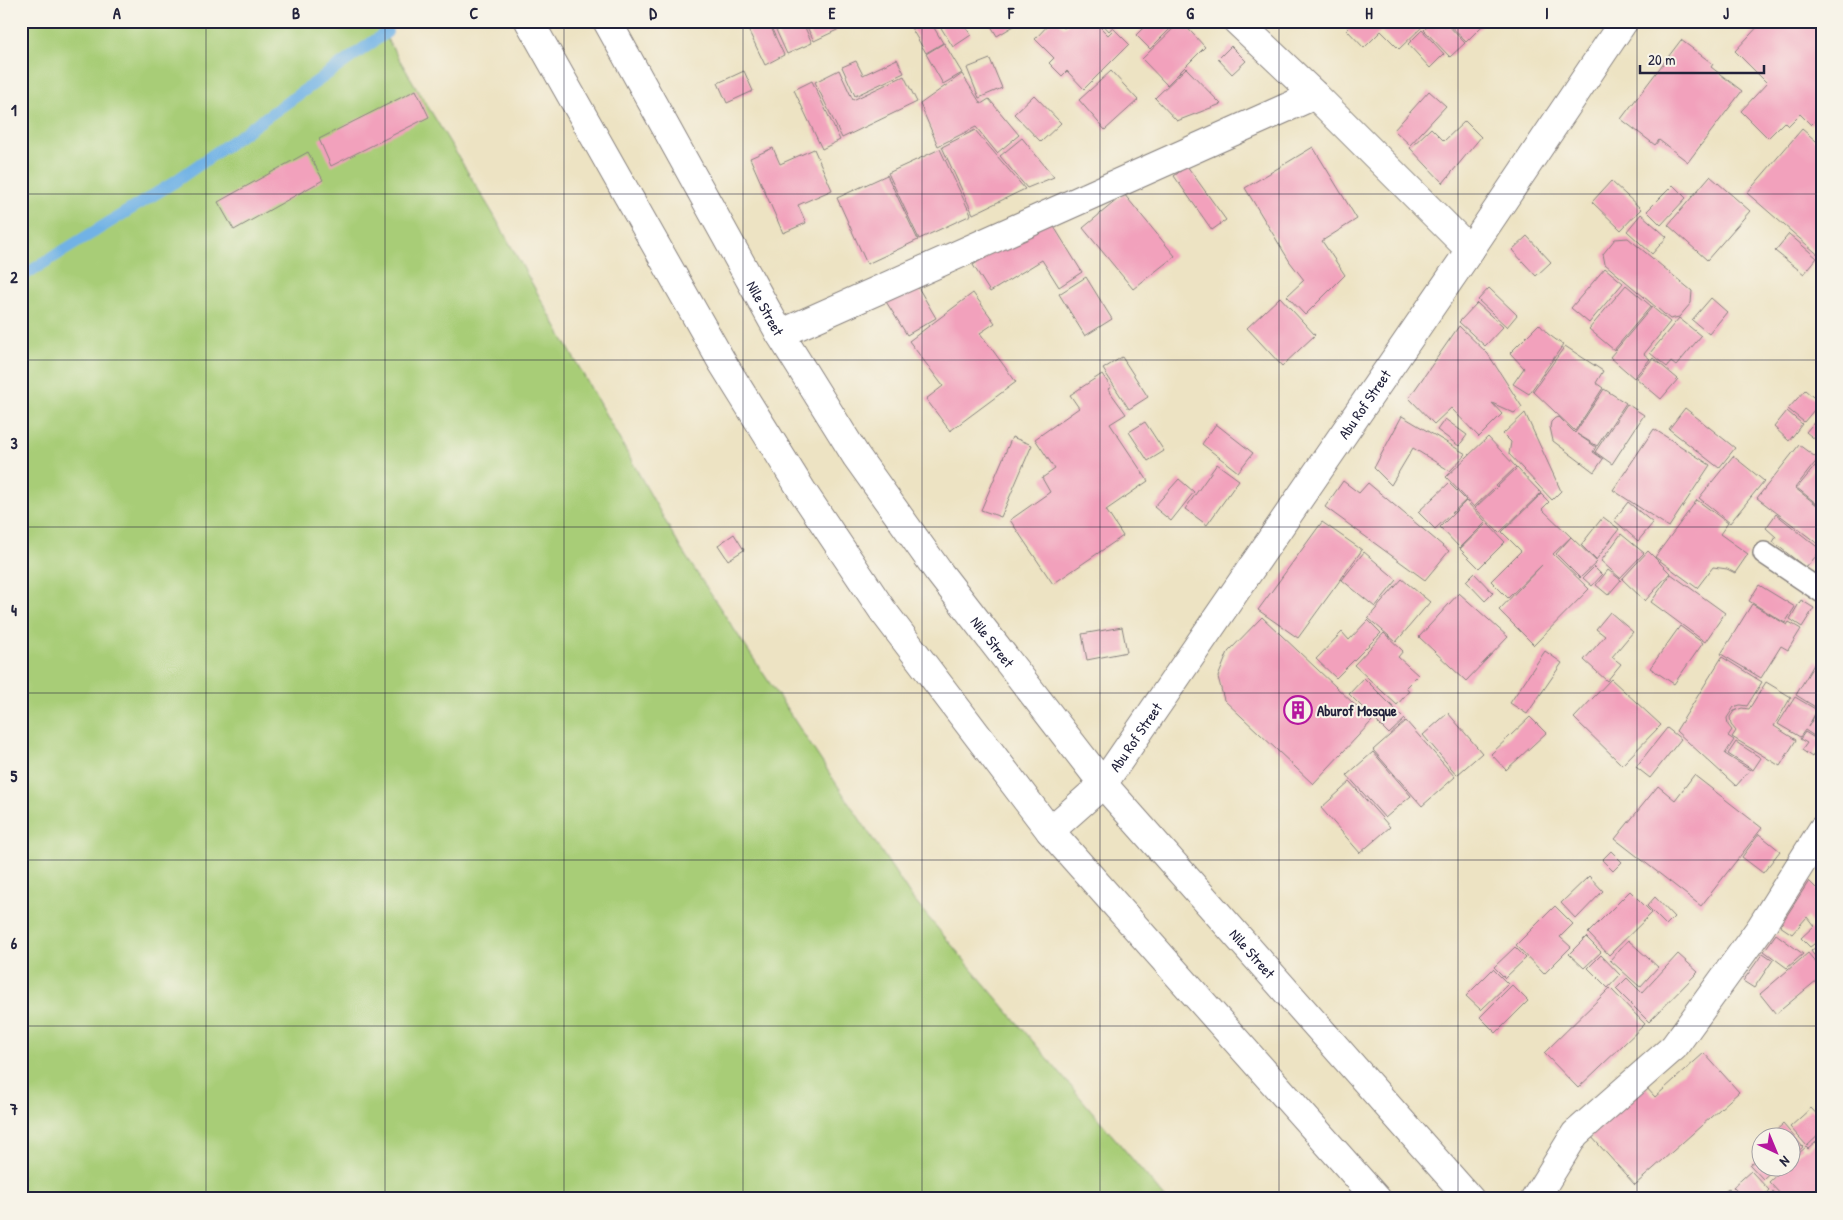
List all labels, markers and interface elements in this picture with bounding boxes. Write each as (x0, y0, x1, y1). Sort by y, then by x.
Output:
text: A (113, 2, 121, 24)
text: B (292, 2, 300, 24)
text: C (470, 2, 479, 24)
text: D (649, 2, 657, 24)
text: E (828, 2, 836, 24)
text: F (1007, 2, 1015, 24)
text: G (1186, 2, 1194, 24)
text: H (1365, 2, 1373, 24)
text: I (1545, 2, 1549, 24)
text: J (1723, 2, 1729, 24)
scale bar (1640, 42, 1764, 74)
text: 20 m (1648, 49, 1675, 70)
text: 1 (11, 99, 17, 121)
text: 2 (10, 266, 18, 288)
street label: Nile Street (742, 277, 790, 340)
street label: Abu Rof Street (1333, 364, 1396, 443)
text: 3 (10, 432, 18, 454)
text: 4 (11, 599, 17, 621)
street label: Nile Street (966, 612, 1020, 672)
building icon: Aburof Mosque (1283, 695, 1313, 725)
street label: Abu Rof Street (1104, 697, 1167, 776)
place label: Aburof Mosque (1317, 700, 1397, 722)
text: 5 (11, 765, 18, 787)
street label: Nile Street (1225, 924, 1281, 983)
text: 6 (11, 932, 18, 954)
text: 7 (9, 1098, 18, 1120)
north arrow (1750, 1128, 1800, 1178)
text: N (1776, 1152, 1795, 1172)

